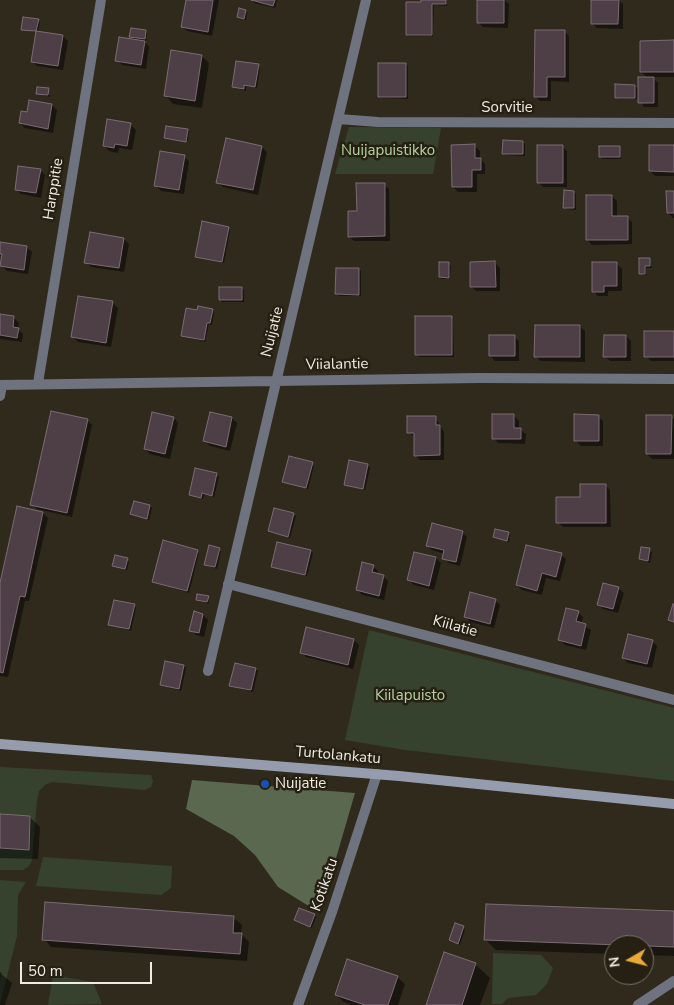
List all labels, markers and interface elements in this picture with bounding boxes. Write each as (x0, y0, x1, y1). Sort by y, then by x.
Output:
street label: Sorvitie (481, 99, 533, 117)
park label: Nuijapuistikko (341, 142, 435, 160)
street label: Harppitie (40, 157, 68, 221)
street label: Nuijatie (258, 305, 288, 359)
street label: Viialantie (305, 355, 369, 375)
street label: Kiilatie (431, 612, 479, 642)
park label: Kiilapuisto (375, 687, 445, 705)
street label: Turtolankatu (295, 743, 381, 769)
place label: Nuijatie (275, 775, 326, 793)
marker: Nuijatie (259, 778, 271, 790)
street label: Kotikatu (307, 856, 343, 914)
north arrow (604, 935, 654, 985)
scale bar (22, 952, 155, 984)
text: N (605, 956, 625, 969)
text: 50 m (28, 961, 63, 981)

